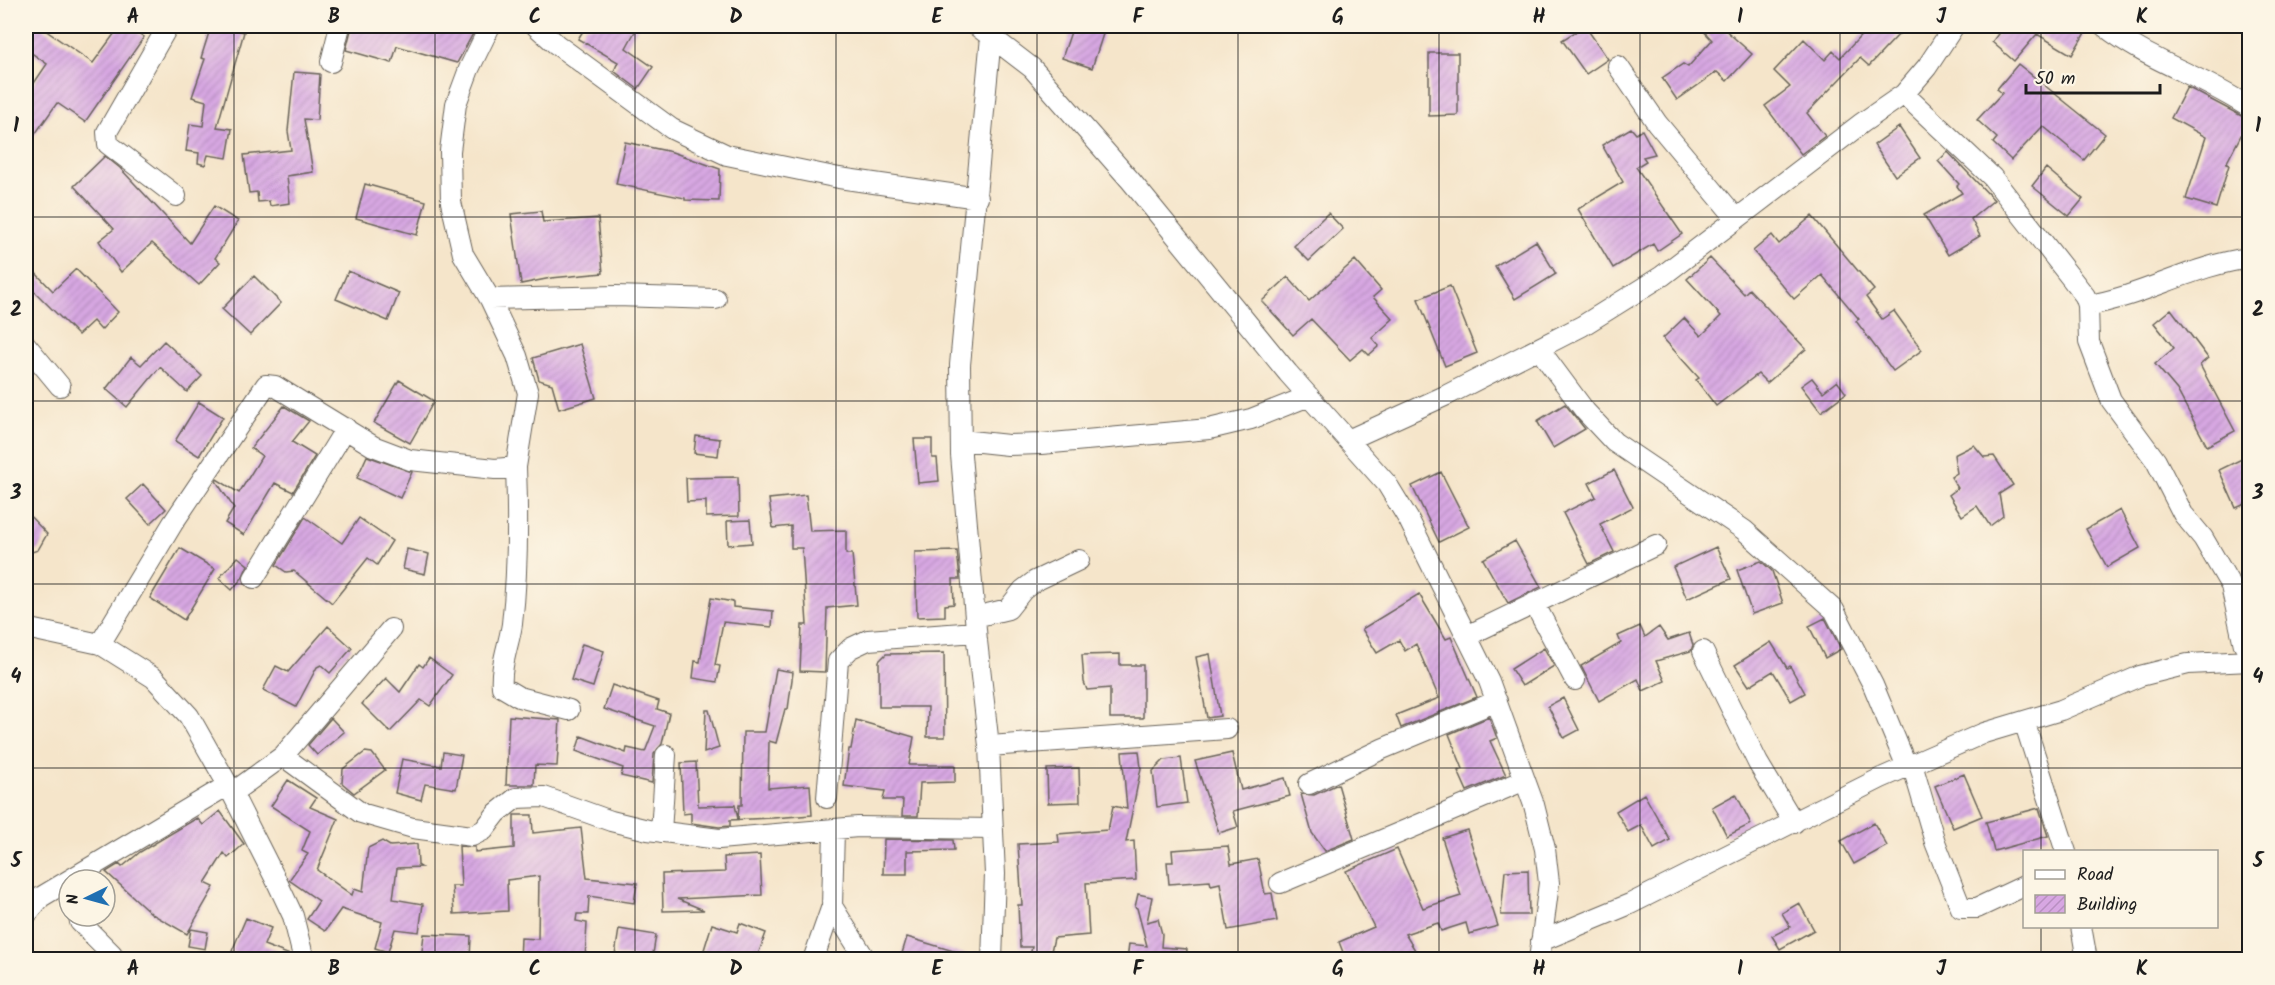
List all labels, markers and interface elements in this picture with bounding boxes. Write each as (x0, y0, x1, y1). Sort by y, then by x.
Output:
text: A (127, 2, 139, 34)
text: B (328, 2, 340, 34)
text: C (529, 2, 541, 34)
text: D (729, 2, 743, 34)
text: E (931, 2, 943, 34)
text: F (1133, 2, 1145, 34)
text: G (1332, 2, 1344, 34)
text: H (1532, 2, 1546, 34)
text: I (1737, 2, 1743, 34)
text: J (1936, 2, 1947, 34)
text: K (2136, 2, 2148, 34)
scale bar (2026, 57, 2160, 95)
text: 50 m (2035, 65, 2075, 94)
text: 1 (13, 111, 19, 143)
text: 1 (2255, 111, 2261, 143)
text: 2 (10, 295, 22, 327)
text: 2 (2252, 295, 2264, 327)
text: 3 (10, 478, 22, 510)
text: 3 (2252, 478, 2264, 510)
text: 4 (11, 662, 22, 694)
text: 4 (2253, 662, 2264, 694)
text: 5 (10, 846, 23, 878)
text: 5 (2252, 846, 2265, 878)
legend (2023, 850, 2218, 928)
text: Road (2077, 861, 2114, 890)
north arrow (57, 868, 117, 928)
text: Building (2077, 891, 2137, 920)
text: N (61, 893, 86, 905)
text: A (127, 954, 139, 985)
text: B (328, 954, 340, 985)
text: C (529, 954, 541, 985)
text: D (729, 954, 743, 985)
text: E (931, 954, 943, 985)
text: F (1133, 954, 1145, 985)
text: G (1332, 954, 1344, 985)
text: H (1532, 954, 1546, 985)
text: I (1737, 954, 1743, 985)
text: J (1936, 954, 1947, 985)
text: K (2136, 954, 2148, 985)

